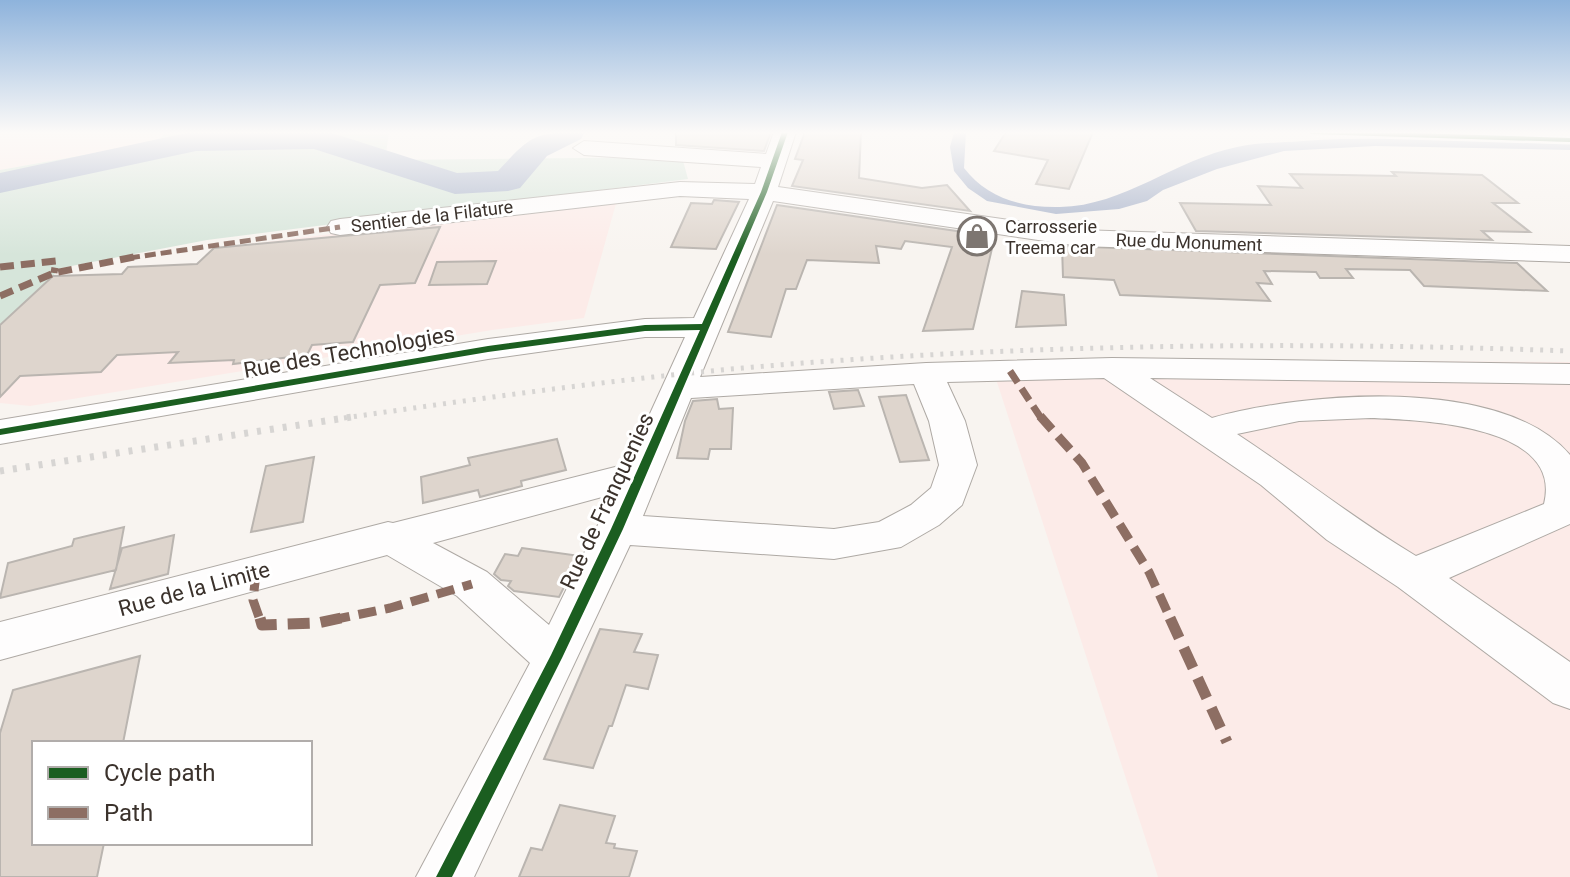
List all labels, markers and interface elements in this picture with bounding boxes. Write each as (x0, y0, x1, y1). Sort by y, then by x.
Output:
street label: Sentier de la Filature (350, 196, 514, 236)
shop icon: Carrosserie Treema car (956, 215, 998, 257)
place label: Carrosserie Treema car (1005, 216, 1097, 258)
street label: Rue du Monument (1115, 229, 1263, 255)
street label: Rue des Technologies (241, 321, 457, 383)
street label: Rue de Franquenies (555, 409, 659, 593)
street label: Rue de la Limite (116, 557, 272, 621)
legend (32, 741, 312, 845)
text: Cycle path (104, 759, 216, 787)
text: Path (104, 799, 153, 827)

